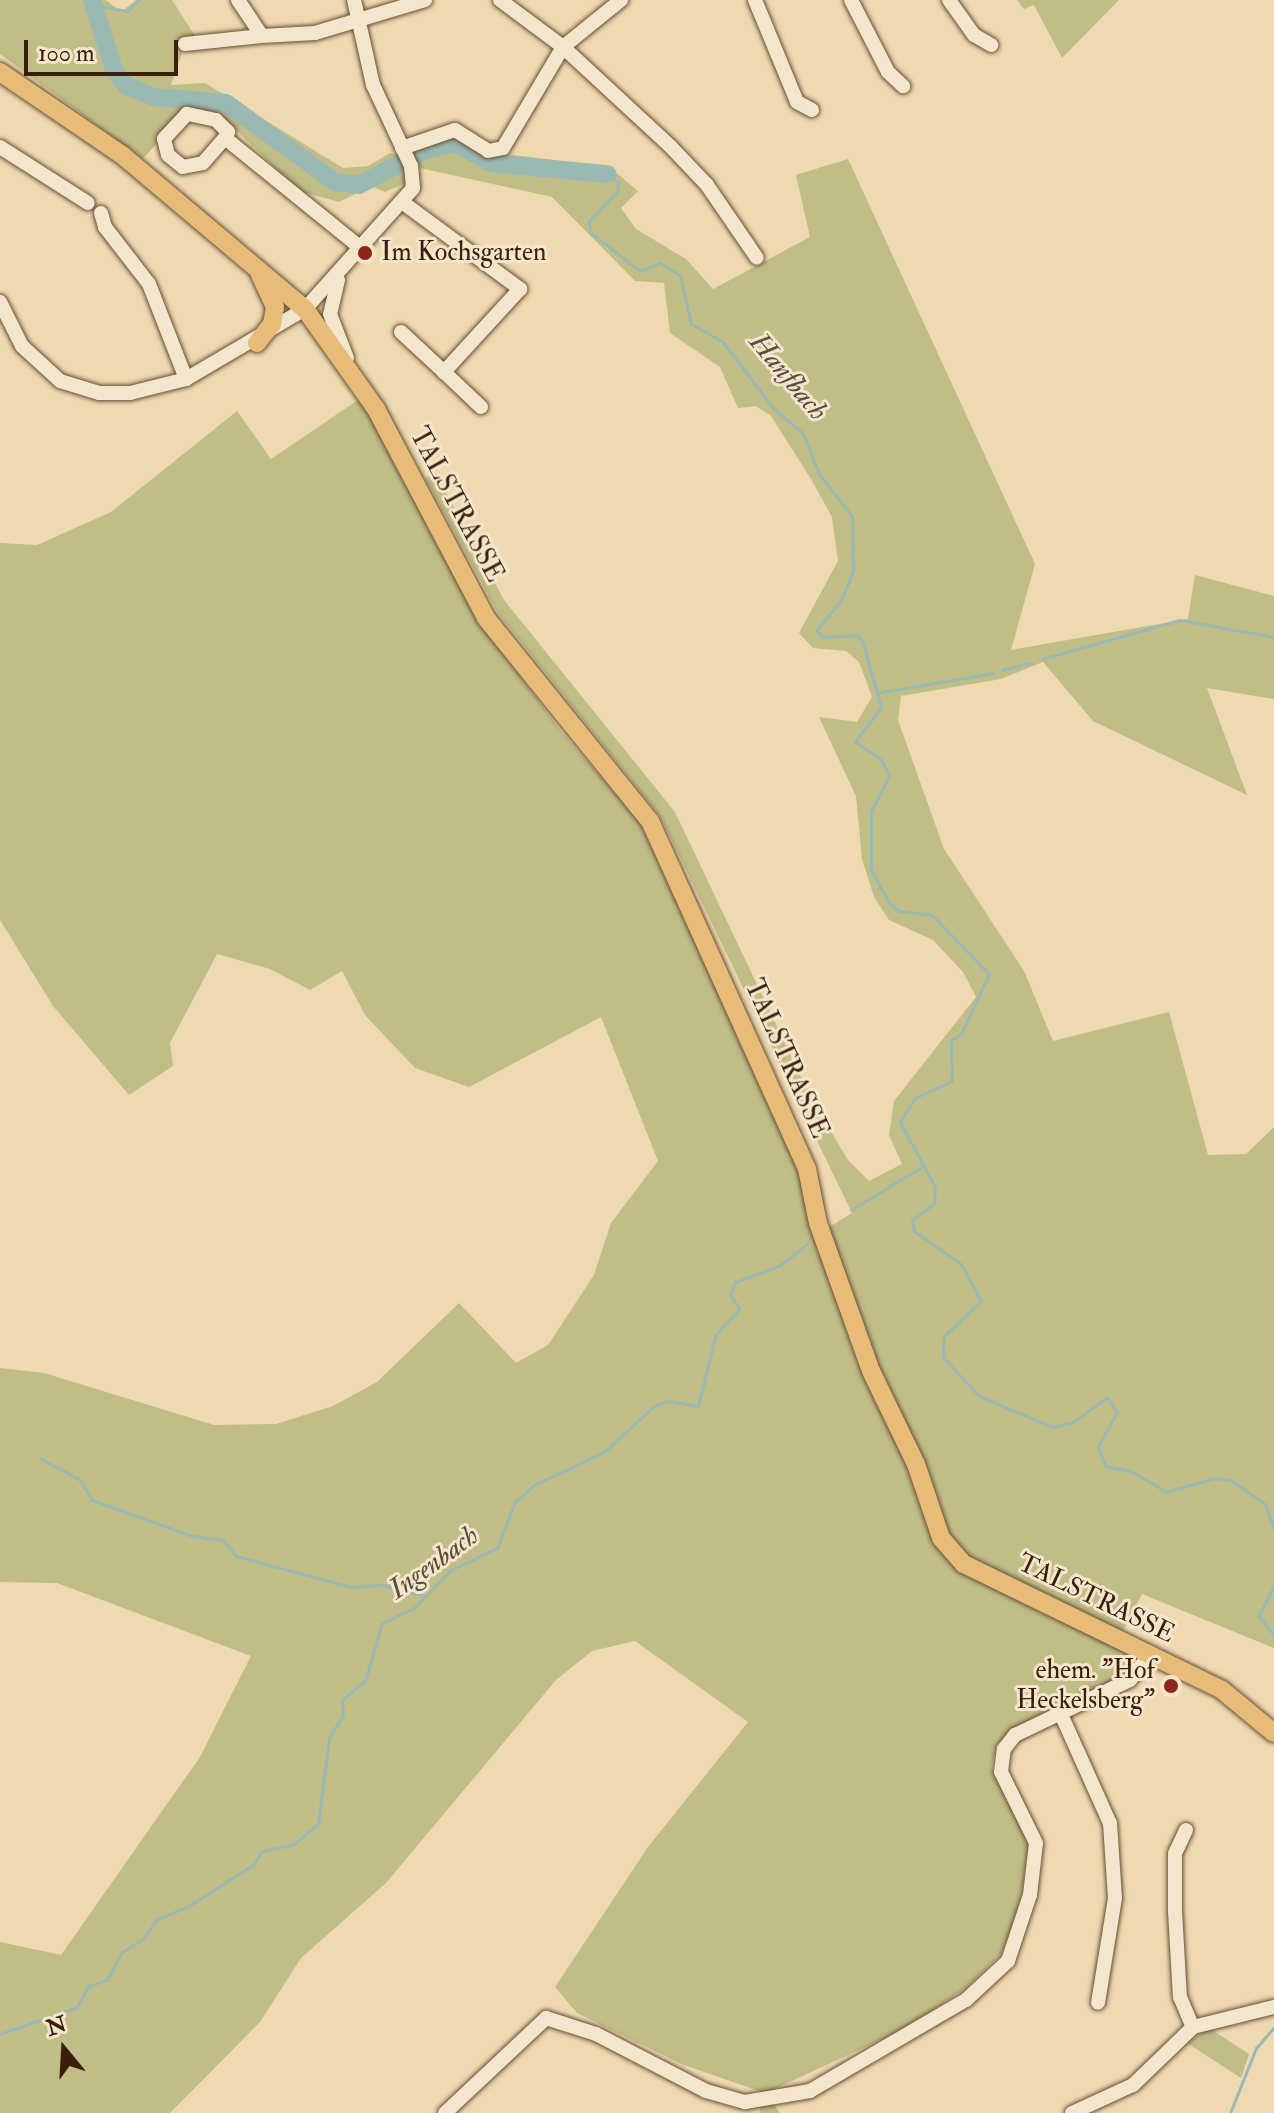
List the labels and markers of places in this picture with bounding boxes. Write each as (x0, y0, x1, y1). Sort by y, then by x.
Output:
place label: Im Kochsgarten (381, 237, 546, 269)
marker: Im Kochsgarten (356, 244, 374, 262)
place label: ehem. "Hof Heckelsberg" (1016, 1655, 1155, 1716)
marker: ehem. "Hof Heckelsberg" (1162, 1677, 1180, 1695)

